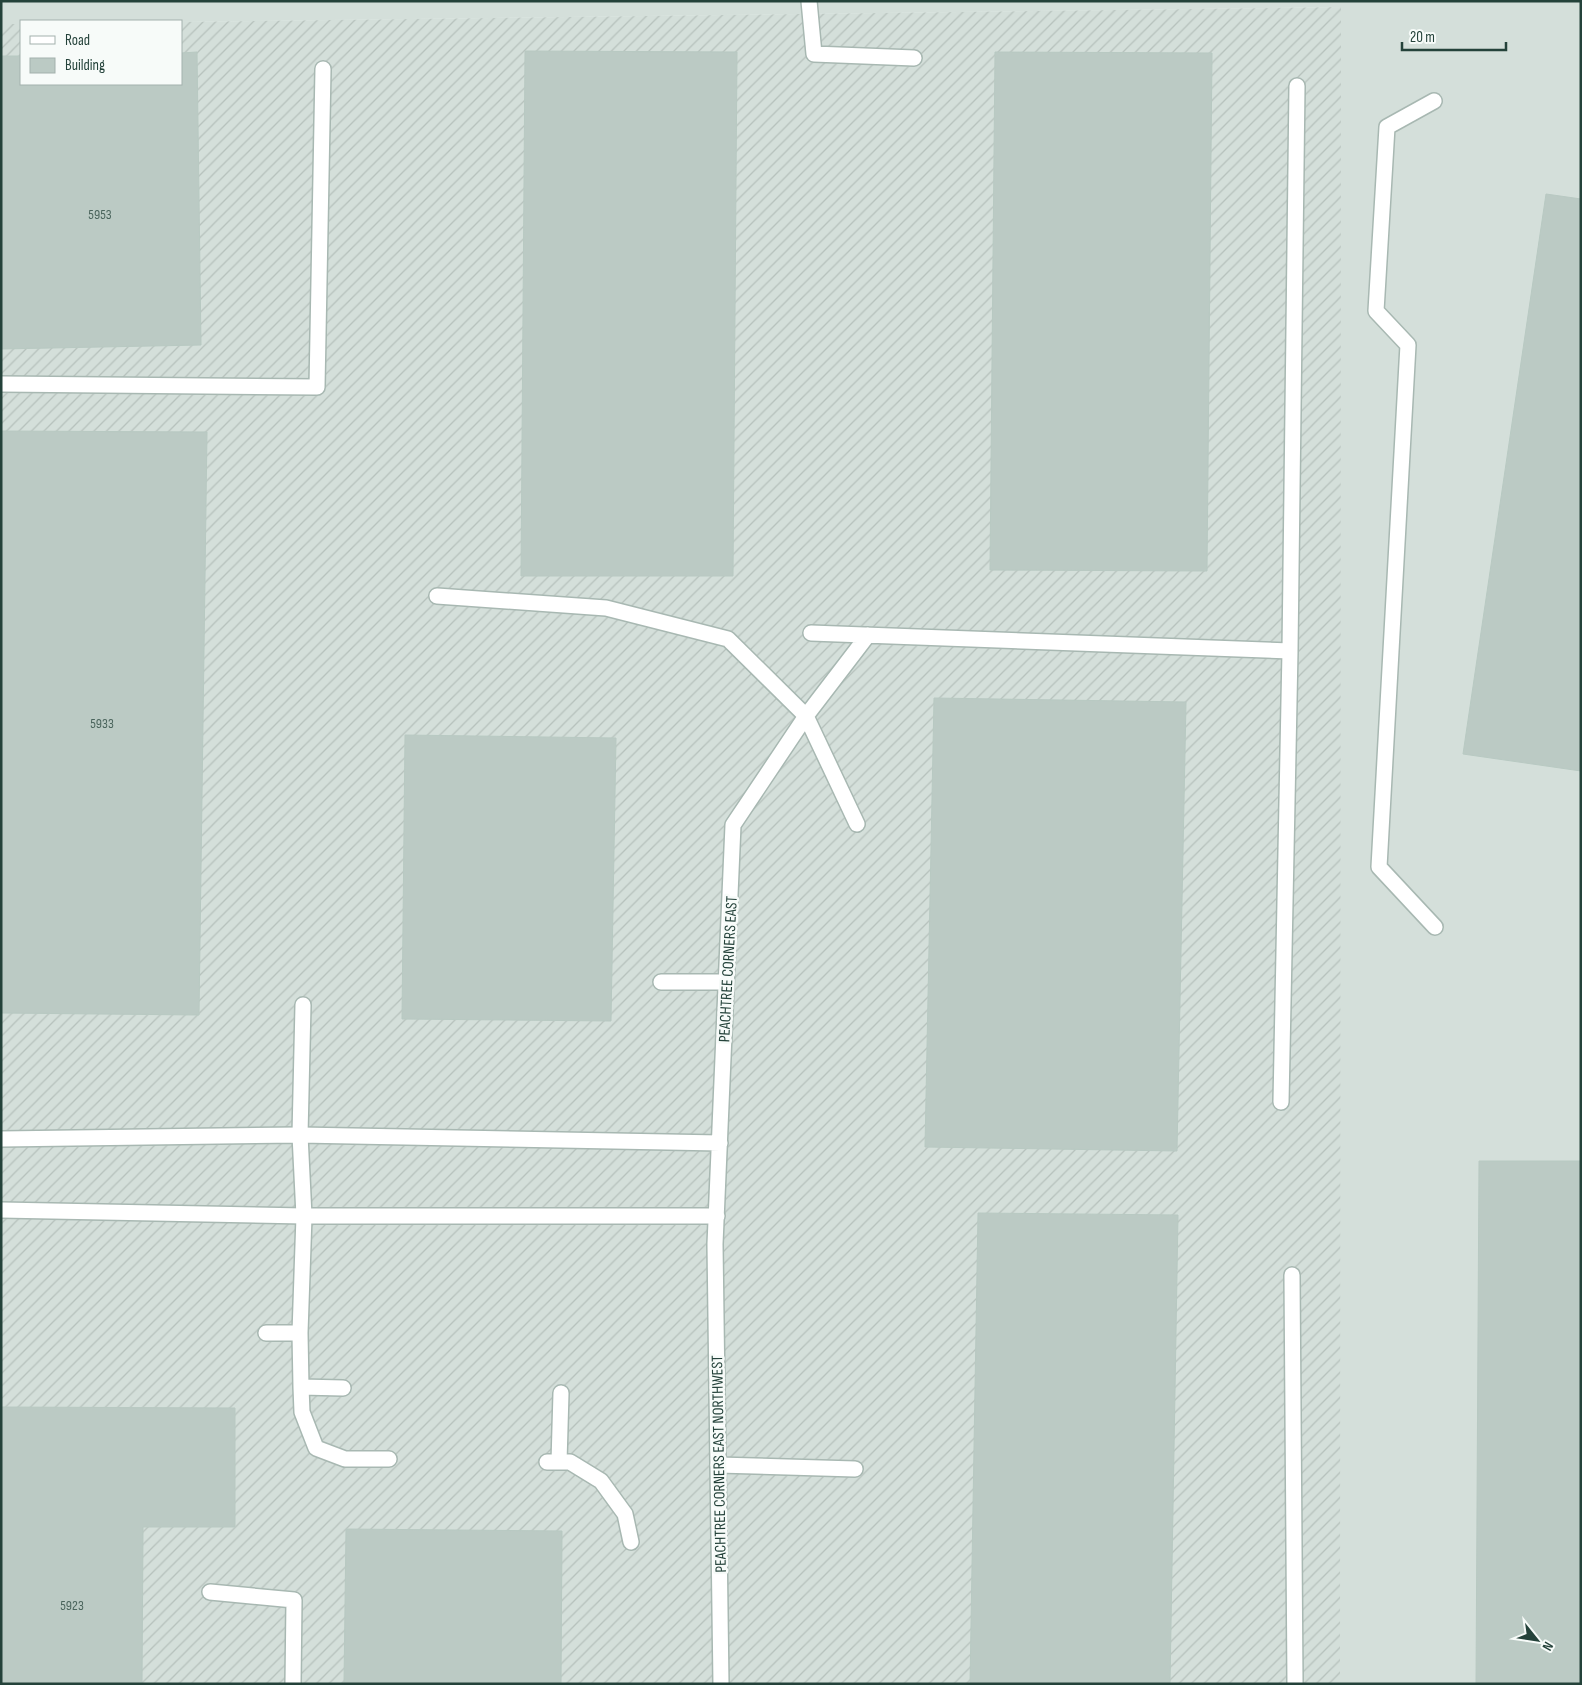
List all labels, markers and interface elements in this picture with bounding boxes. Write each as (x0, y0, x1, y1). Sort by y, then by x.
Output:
legend (20, 20, 182, 85)
scale bar (1402, 20, 1506, 52)
text: 20 m (1410, 28, 1435, 47)
text: Road (65, 31, 90, 50)
text: Building (65, 56, 105, 75)
house number: 5953 (88, 206, 112, 223)
house number: 5933 (90, 715, 114, 732)
street label: PEACHTREE CORNERS EAST (715, 895, 742, 1043)
street label: PEACHTREE CORNERS EAST NORTHWEST (708, 1355, 731, 1573)
house number: 5923 (60, 1597, 84, 1614)
north arrow (1512, 1615, 1562, 1665)
text: N (1539, 1639, 1557, 1654)

